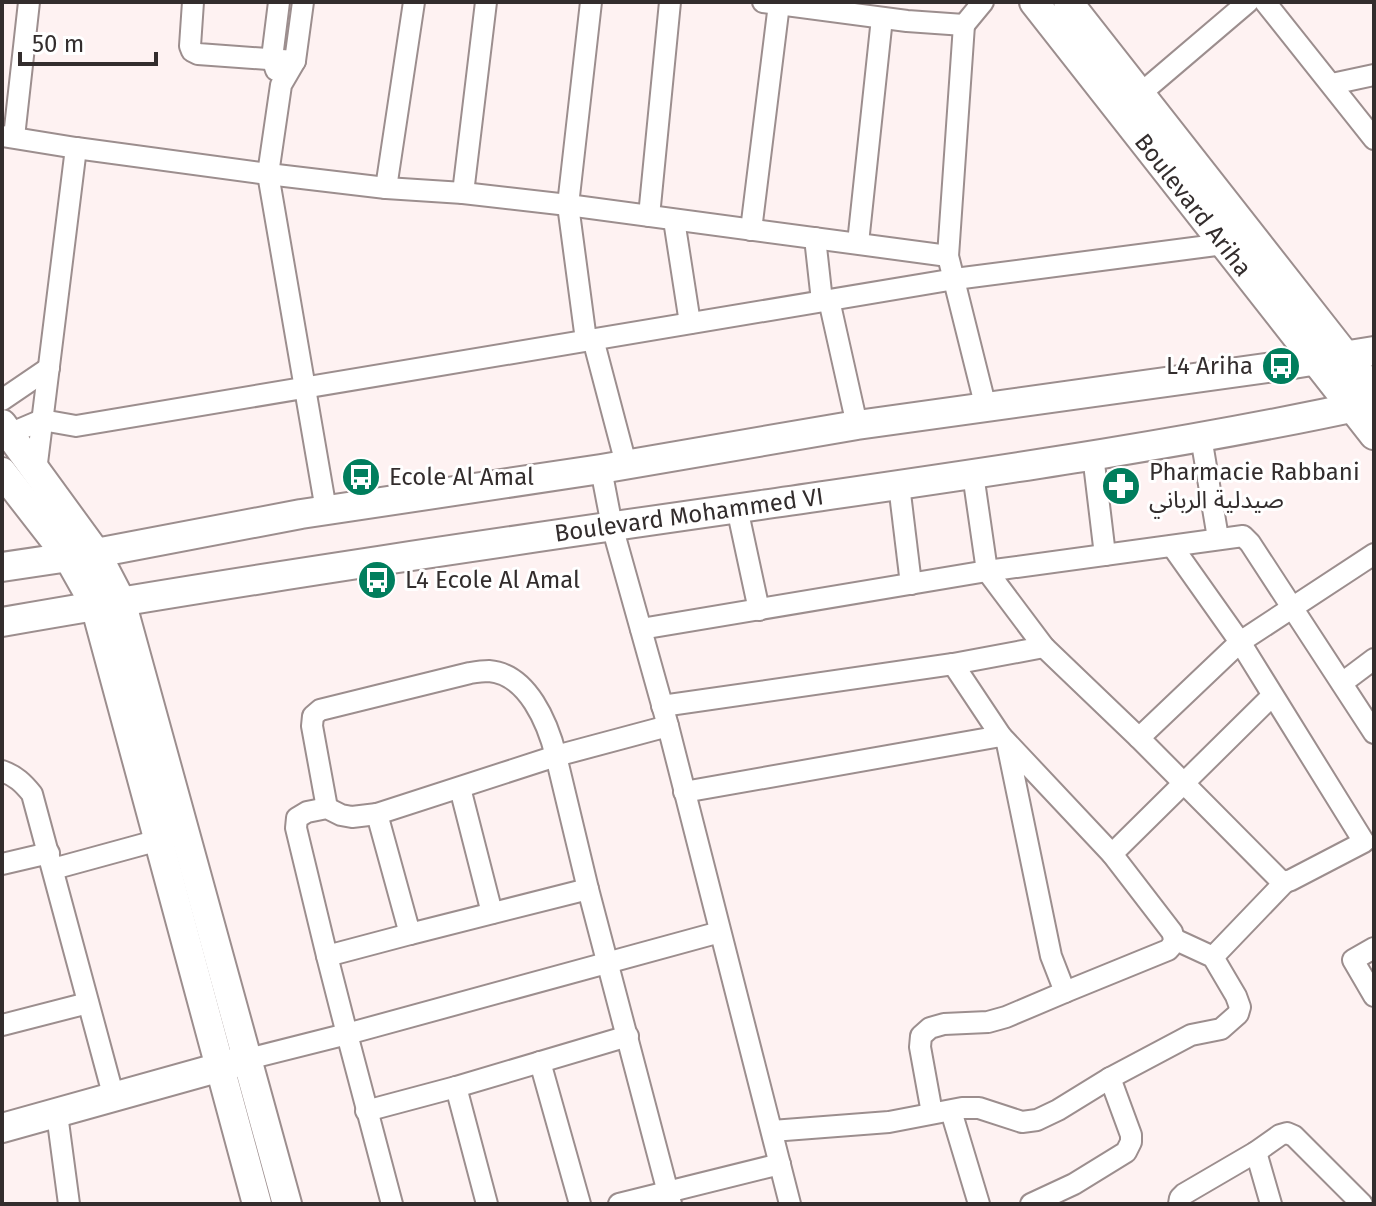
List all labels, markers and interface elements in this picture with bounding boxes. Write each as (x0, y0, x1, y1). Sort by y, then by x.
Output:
scale bar (20, 16, 156, 66)
text: 50 m (32, 30, 84, 58)
street label: Boulevard Ariha (1129, 128, 1257, 282)
bus stop icon: L4 Ariha (1260, 345, 1302, 387)
place label: L4 Ariha (1166, 352, 1253, 380)
bus stop icon: Ecole Al Amal (340, 456, 382, 498)
place label: Pharmacie Rabbani صيدلية الرباني (1149, 458, 1360, 519)
place label: Ecole Al Amal (389, 463, 534, 491)
pharmacy icon: Pharmacie Rabbani صيدلية الرباني (1100, 465, 1142, 507)
street label: Boulevard Mohammed VI (553, 482, 825, 548)
bus stop icon: L4 Ecole Al Amal (356, 559, 398, 601)
place label: L4 Ecole Al Amal (405, 566, 580, 594)

